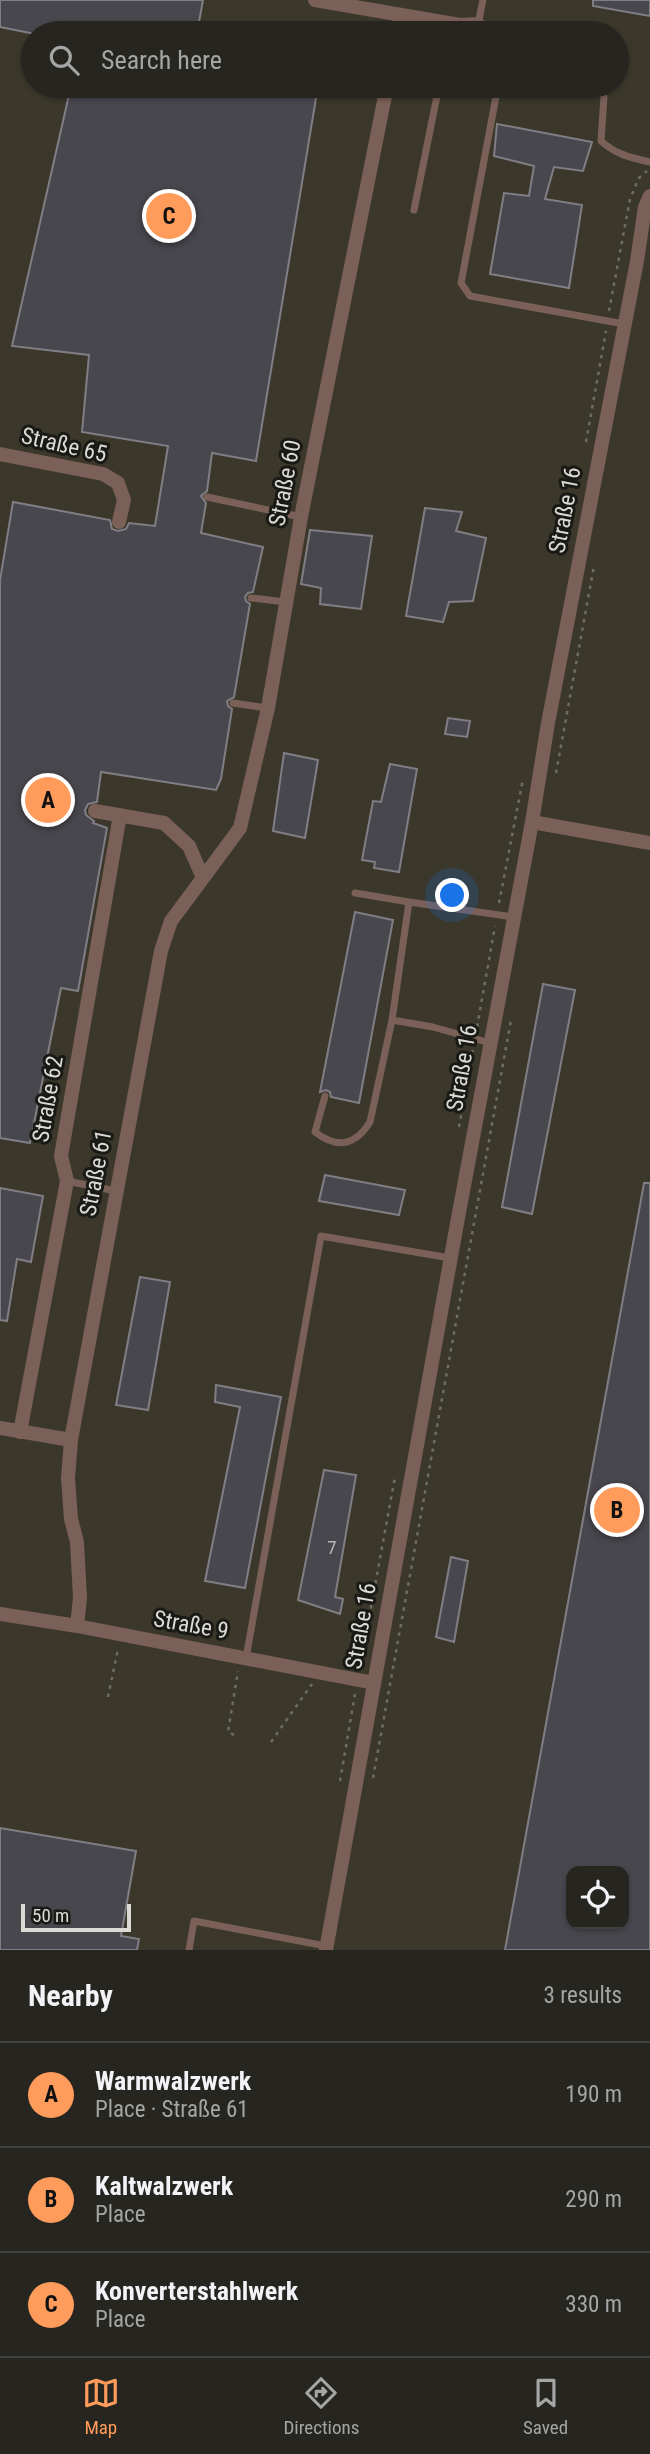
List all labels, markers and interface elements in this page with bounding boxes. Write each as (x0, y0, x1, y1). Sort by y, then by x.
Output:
search box (21, 21, 629, 98)
icon: search (45, 41, 83, 79)
text: Search here (101, 45, 222, 75)
pin: C (146, 190, 192, 242)
street label: Straße 65 (19, 422, 109, 468)
street label: Straße 60 (263, 438, 307, 528)
street label: Straße 16 (543, 465, 587, 555)
pin: A (25, 774, 71, 826)
your location (435, 878, 469, 912)
street label: Straße 16 (441, 1023, 483, 1113)
street label: Straße 62 (27, 1054, 69, 1144)
street label: Straße 61 (74, 1128, 118, 1218)
pin: B (594, 1484, 640, 1536)
house number: 7 (327, 1536, 337, 1559)
street label: Straße 16 (340, 1581, 382, 1671)
street label: Straße 9 (151, 1605, 231, 1645)
map controls (566, 1866, 629, 1929)
button: locate (566, 1866, 629, 1929)
scale bar (21, 1901, 131, 1933)
text: 50 m (32, 1904, 69, 1927)
text: Nearby (28, 1978, 113, 2013)
text: 3 results (544, 1982, 622, 2009)
text: Warmwalzwerk (95, 2066, 251, 2096)
text: A (44, 2081, 58, 2108)
text: 190 m (565, 2081, 622, 2108)
text: Place · Straße 61 (95, 2096, 249, 2123)
text: Kaltwalzwerk (95, 2171, 233, 2201)
text: B (45, 2186, 57, 2213)
text: 290 m (565, 2186, 622, 2213)
text: Place (95, 2201, 145, 2228)
text: Konverterstahlwerk (95, 2276, 298, 2306)
text: C (44, 2291, 58, 2318)
text: 330 m (565, 2291, 622, 2318)
text: Place (95, 2306, 145, 2333)
tab: Map (82, 2374, 120, 2439)
tab: Directions (283, 2374, 359, 2439)
tab: Saved (523, 2374, 568, 2439)

